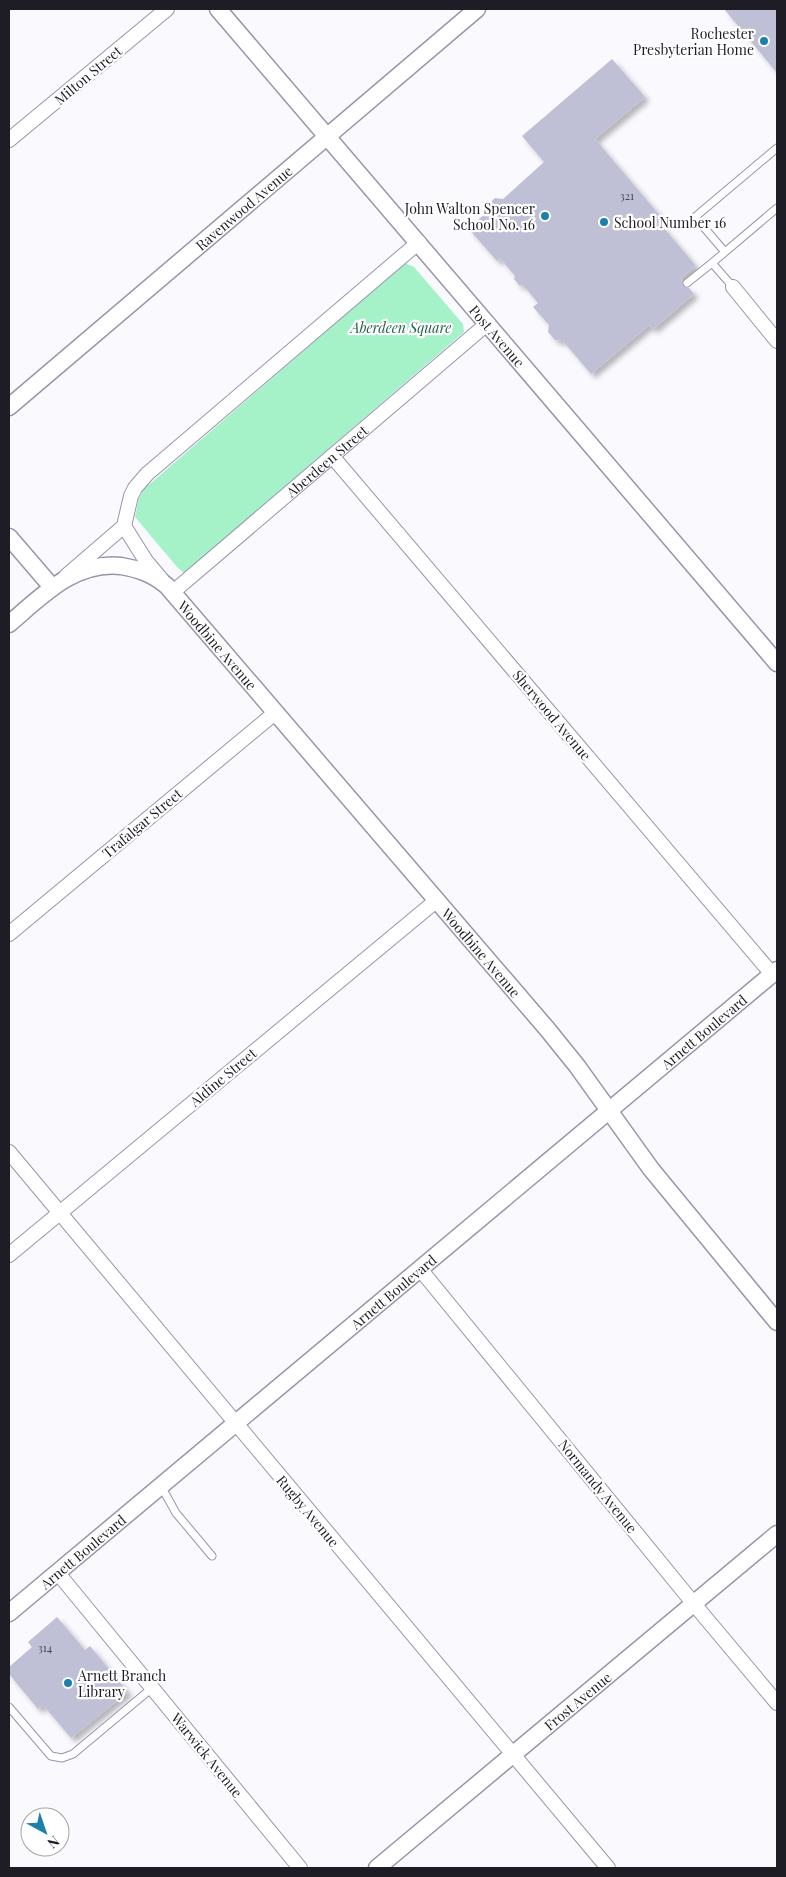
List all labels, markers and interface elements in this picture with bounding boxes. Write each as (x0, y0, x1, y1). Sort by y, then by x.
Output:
place label: Rochester Presbyterian Home (633, 24, 755, 59)
marker: Rochester Presbyterian Home (758, 35, 770, 47)
street label: Milton Street (50, 41, 126, 109)
street label: Ravenwood Avenue (191, 161, 296, 254)
house number: 321 (620, 188, 634, 203)
place label: John Walton Spencer School No. 16 (404, 199, 536, 234)
marker: John Walton Spencer School No. 16 (539, 210, 551, 222)
place label: School Number 16 (614, 213, 726, 232)
marker: School Number 16 (598, 216, 610, 228)
street label: Post Avenue (465, 301, 529, 371)
park label: Aberdeen Square (349, 318, 451, 337)
street label: Aberdeen Street (281, 420, 372, 502)
street label: Woodbine Avenue (173, 596, 261, 694)
street label: Sherwood Avenue (509, 666, 595, 764)
street label: Trafalgar Street (98, 783, 187, 862)
street label: Woodbine Avenue (437, 903, 525, 1001)
street label: Arnett Boulevard (656, 990, 751, 1073)
street label: Aldine Street (185, 1043, 261, 1111)
street label: Arnett Boulevard (345, 1250, 440, 1333)
street label: Normandy Avenue (554, 1435, 642, 1537)
street label: Rugby Avenue (272, 1471, 344, 1551)
street label: Arnett Boulevard (35, 1510, 130, 1593)
house number: 314 (38, 1640, 53, 1655)
place label: Arnett Branch Library (77, 1666, 167, 1701)
street label: Frost Avenue (540, 1667, 615, 1734)
marker: Arnett Branch Library (62, 1677, 74, 1689)
street label: Warwick Avenue (166, 1708, 247, 1801)
north arrow (20, 1807, 70, 1857)
text: N (44, 1832, 64, 1853)

